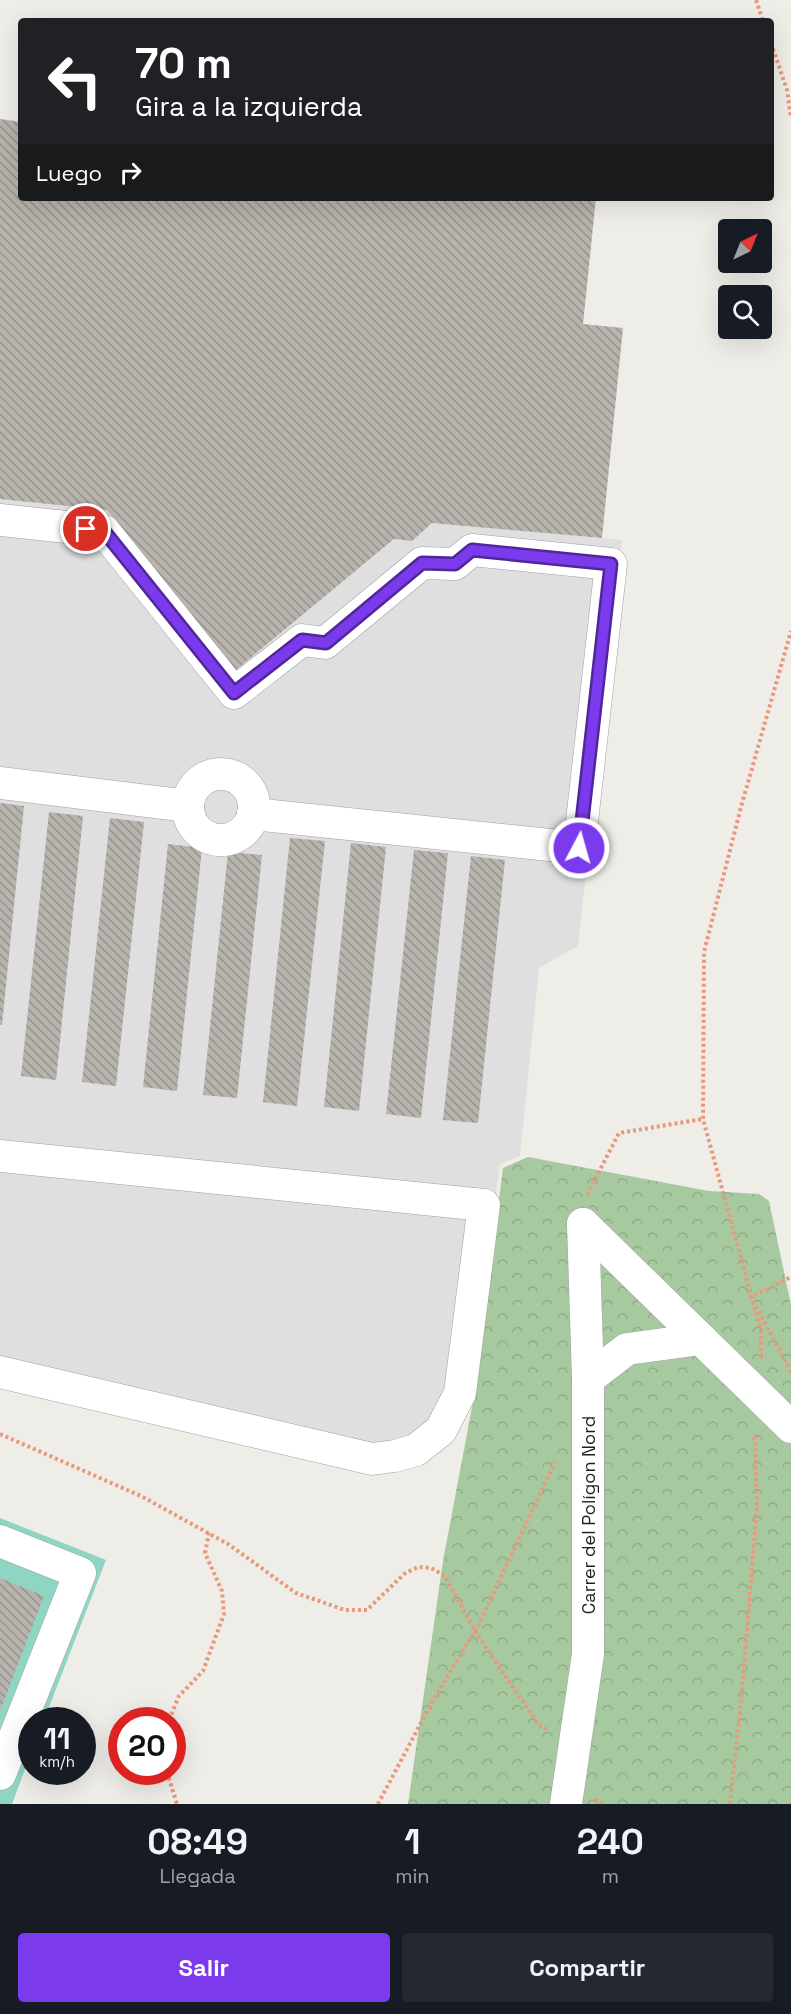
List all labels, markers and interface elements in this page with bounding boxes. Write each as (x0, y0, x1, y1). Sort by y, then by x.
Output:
text: 70 m (135, 37, 232, 90)
icon: left (36, 42, 114, 120)
text: Gira a la izquierda (135, 89, 362, 124)
icon: right (114, 156, 147, 189)
text: Luego (36, 159, 102, 187)
north arrow (718, 219, 772, 273)
map controls (718, 219, 772, 339)
button: search (718, 285, 772, 339)
pin (60, 503, 111, 554)
icon: arrive (69, 512, 102, 545)
position arrow (547, 816, 611, 880)
street label: Carrer del Polígon Nord (577, 1416, 600, 1614)
speed limit sign: 20 (108, 1707, 186, 1785)
text: 11 (43, 1719, 71, 1758)
text: km/h (39, 1752, 75, 1771)
text: 08:49 (147, 1819, 248, 1865)
text: 1 (404, 1819, 421, 1865)
text: 240 (577, 1819, 644, 1865)
text: Llegada (160, 1863, 236, 1889)
text: min (395, 1863, 430, 1889)
text: m (602, 1863, 619, 1889)
button: Salir (18, 1933, 390, 2002)
button: Compartir (402, 1933, 773, 2002)

